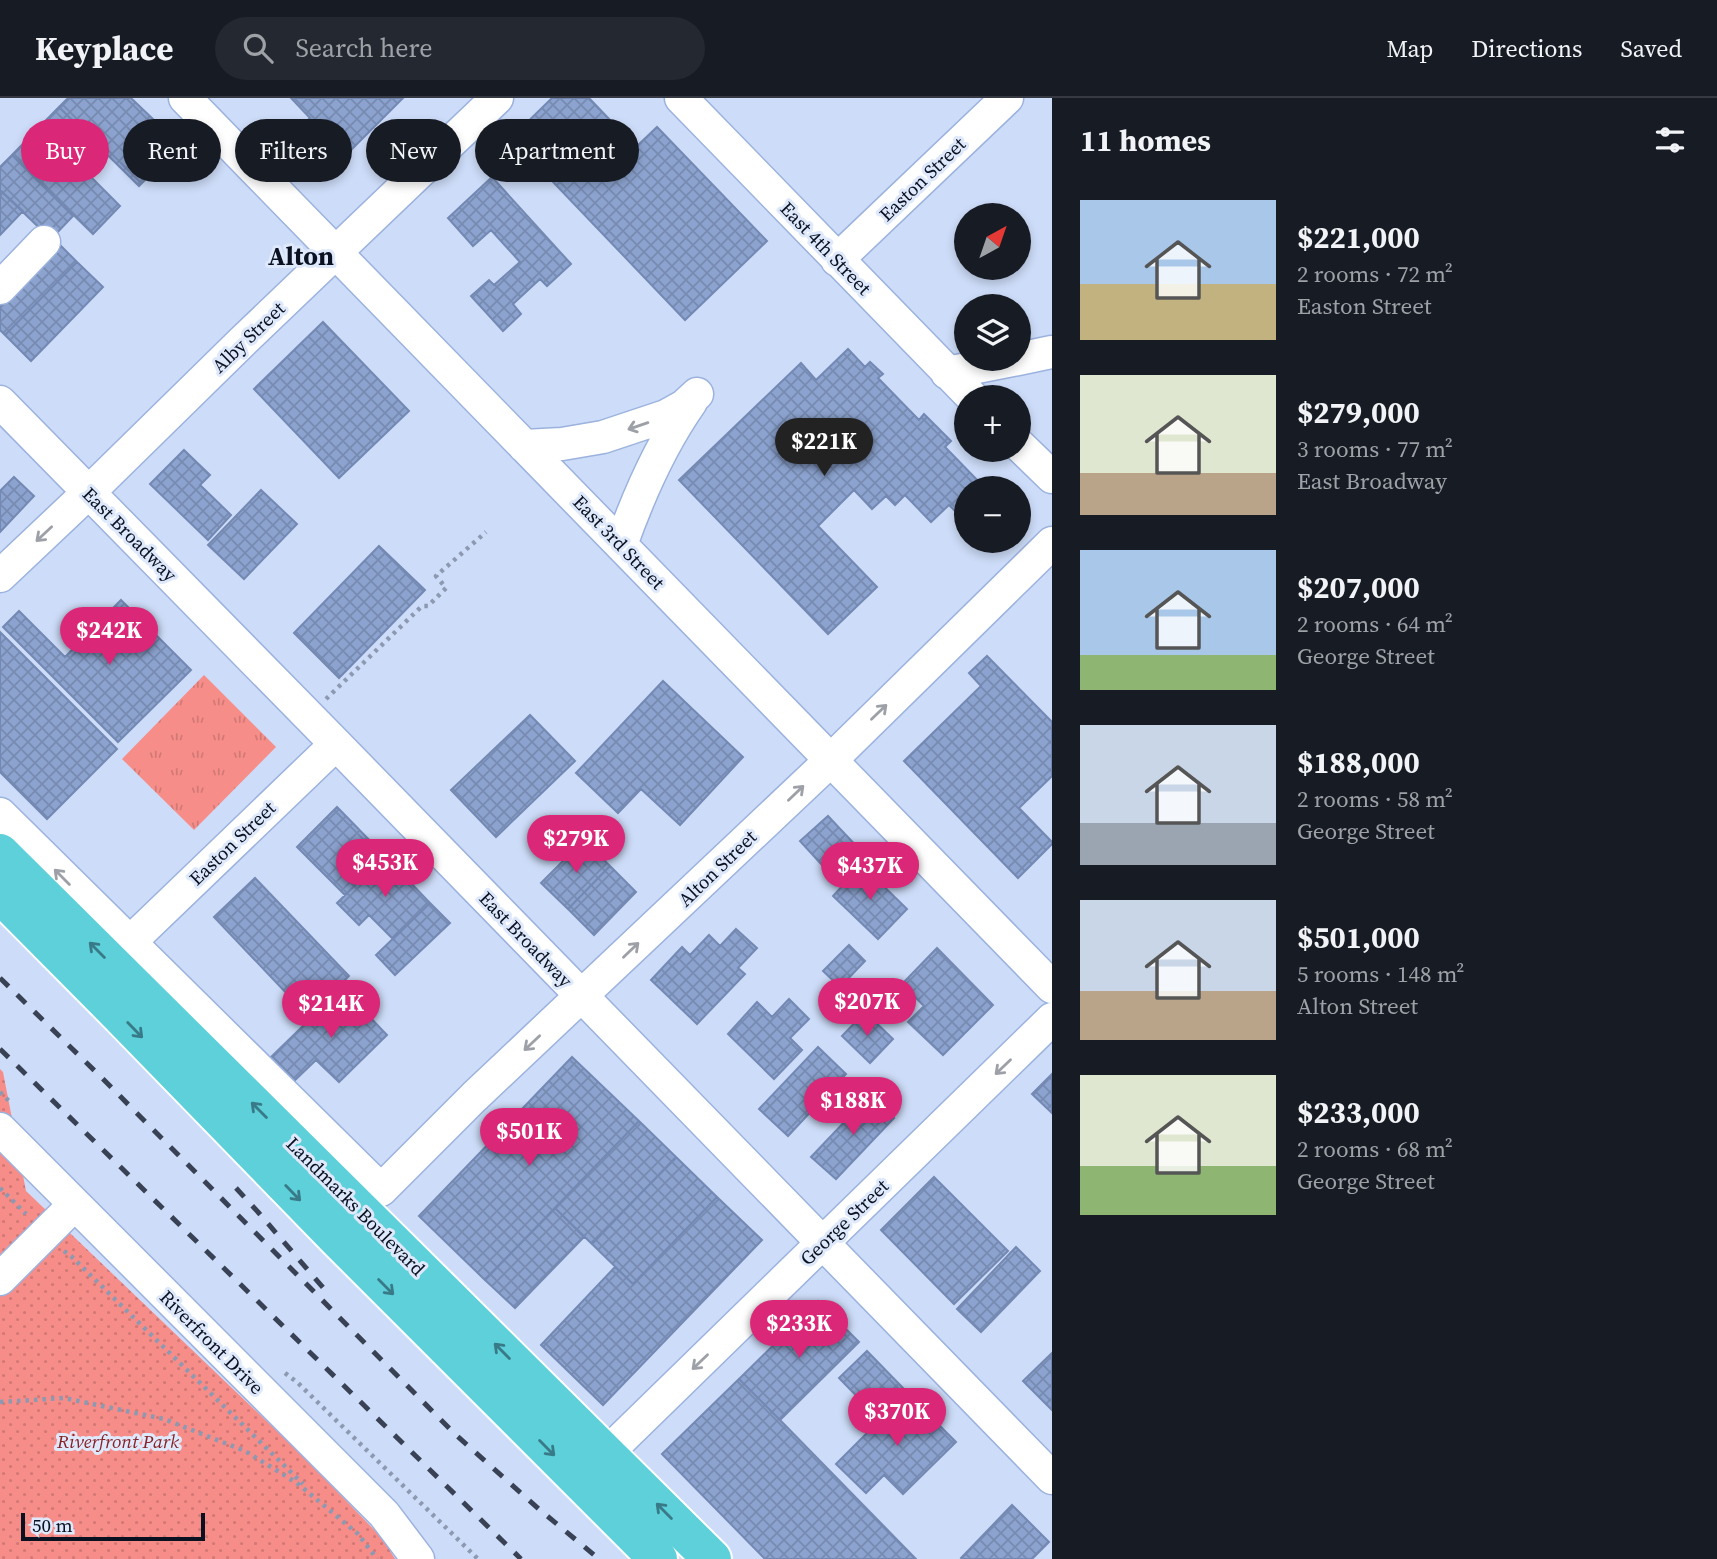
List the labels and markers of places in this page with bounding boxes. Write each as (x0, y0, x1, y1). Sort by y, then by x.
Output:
pin: $221K (775, 418, 873, 478)
pin: $242K (60, 608, 158, 667)
pin: $279K (527, 816, 625, 875)
pin: $453K (336, 840, 434, 899)
pin: $437K (821, 842, 919, 902)
pin: $207K (818, 978, 916, 1038)
pin: $214K (282, 981, 380, 1040)
pin: $188K (804, 1077, 902, 1137)
pin: $501K (480, 1108, 578, 1168)
pin: $233K (750, 1300, 848, 1360)
pin: $370K (848, 1388, 946, 1448)

